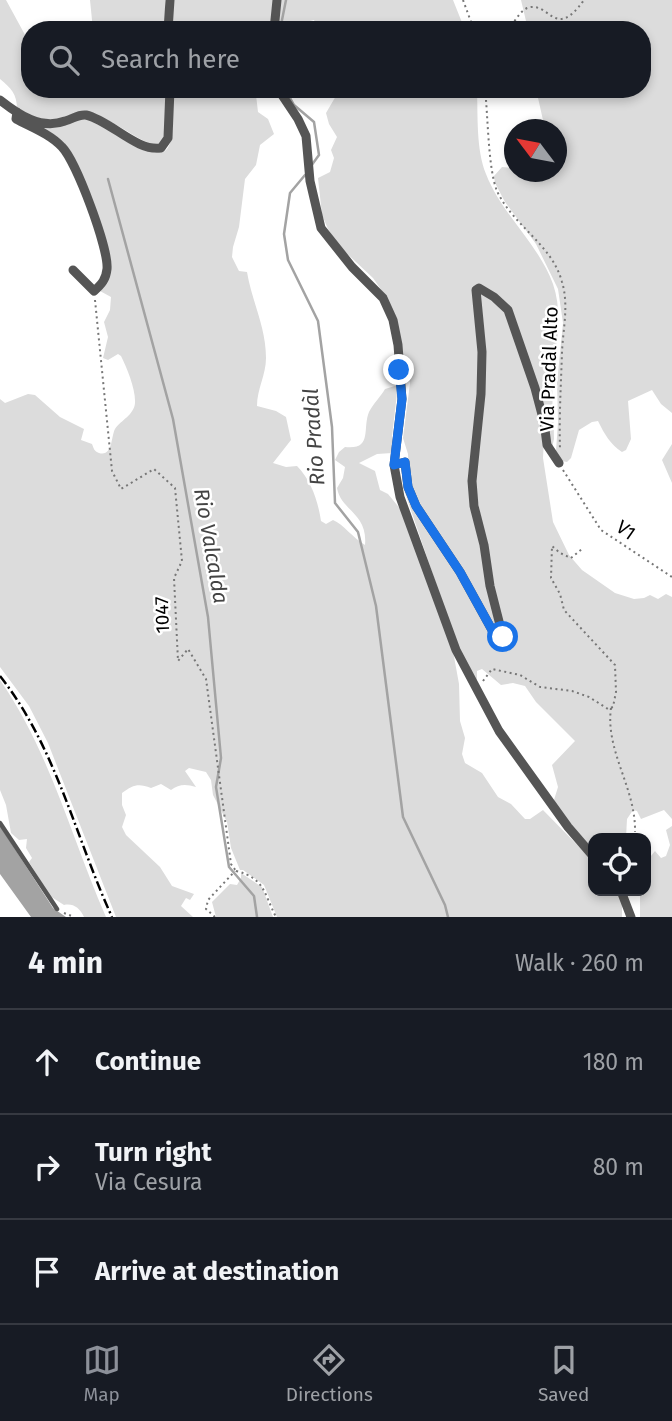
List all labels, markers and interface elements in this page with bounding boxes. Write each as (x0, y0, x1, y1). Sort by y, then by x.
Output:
search box (21, 21, 651, 98)
icon: search (45, 41, 83, 79)
text: Search here (101, 44, 240, 75)
north arrow (504, 119, 567, 182)
street label: Via Pradàl Alto (535, 306, 563, 432)
route end (383, 354, 414, 385)
water label: Rio Pradàl (298, 388, 330, 486)
water label: Rio Valcalda (188, 486, 234, 606)
street label: V1 (612, 515, 640, 545)
street label: 1047 (150, 596, 174, 634)
route start (487, 621, 518, 652)
map controls (588, 833, 651, 896)
button: locate (588, 833, 651, 896)
text: 4 min (28, 945, 103, 981)
text: Walk · 260 m (515, 949, 644, 977)
icon: ahead (28, 1043, 66, 1081)
text: Continue (95, 1046, 201, 1077)
text: 180 m (583, 1048, 644, 1076)
text: Turn right (95, 1137, 212, 1168)
icon: right (28, 1148, 66, 1186)
text: 80 m (593, 1153, 644, 1181)
text: Via Cesura (95, 1168, 203, 1196)
icon: arrive (28, 1253, 66, 1291)
text: Arrive at destination (95, 1256, 339, 1287)
tab: Map (83, 1341, 121, 1406)
tab: Directions (286, 1341, 373, 1406)
tab: Saved (538, 1341, 589, 1406)

